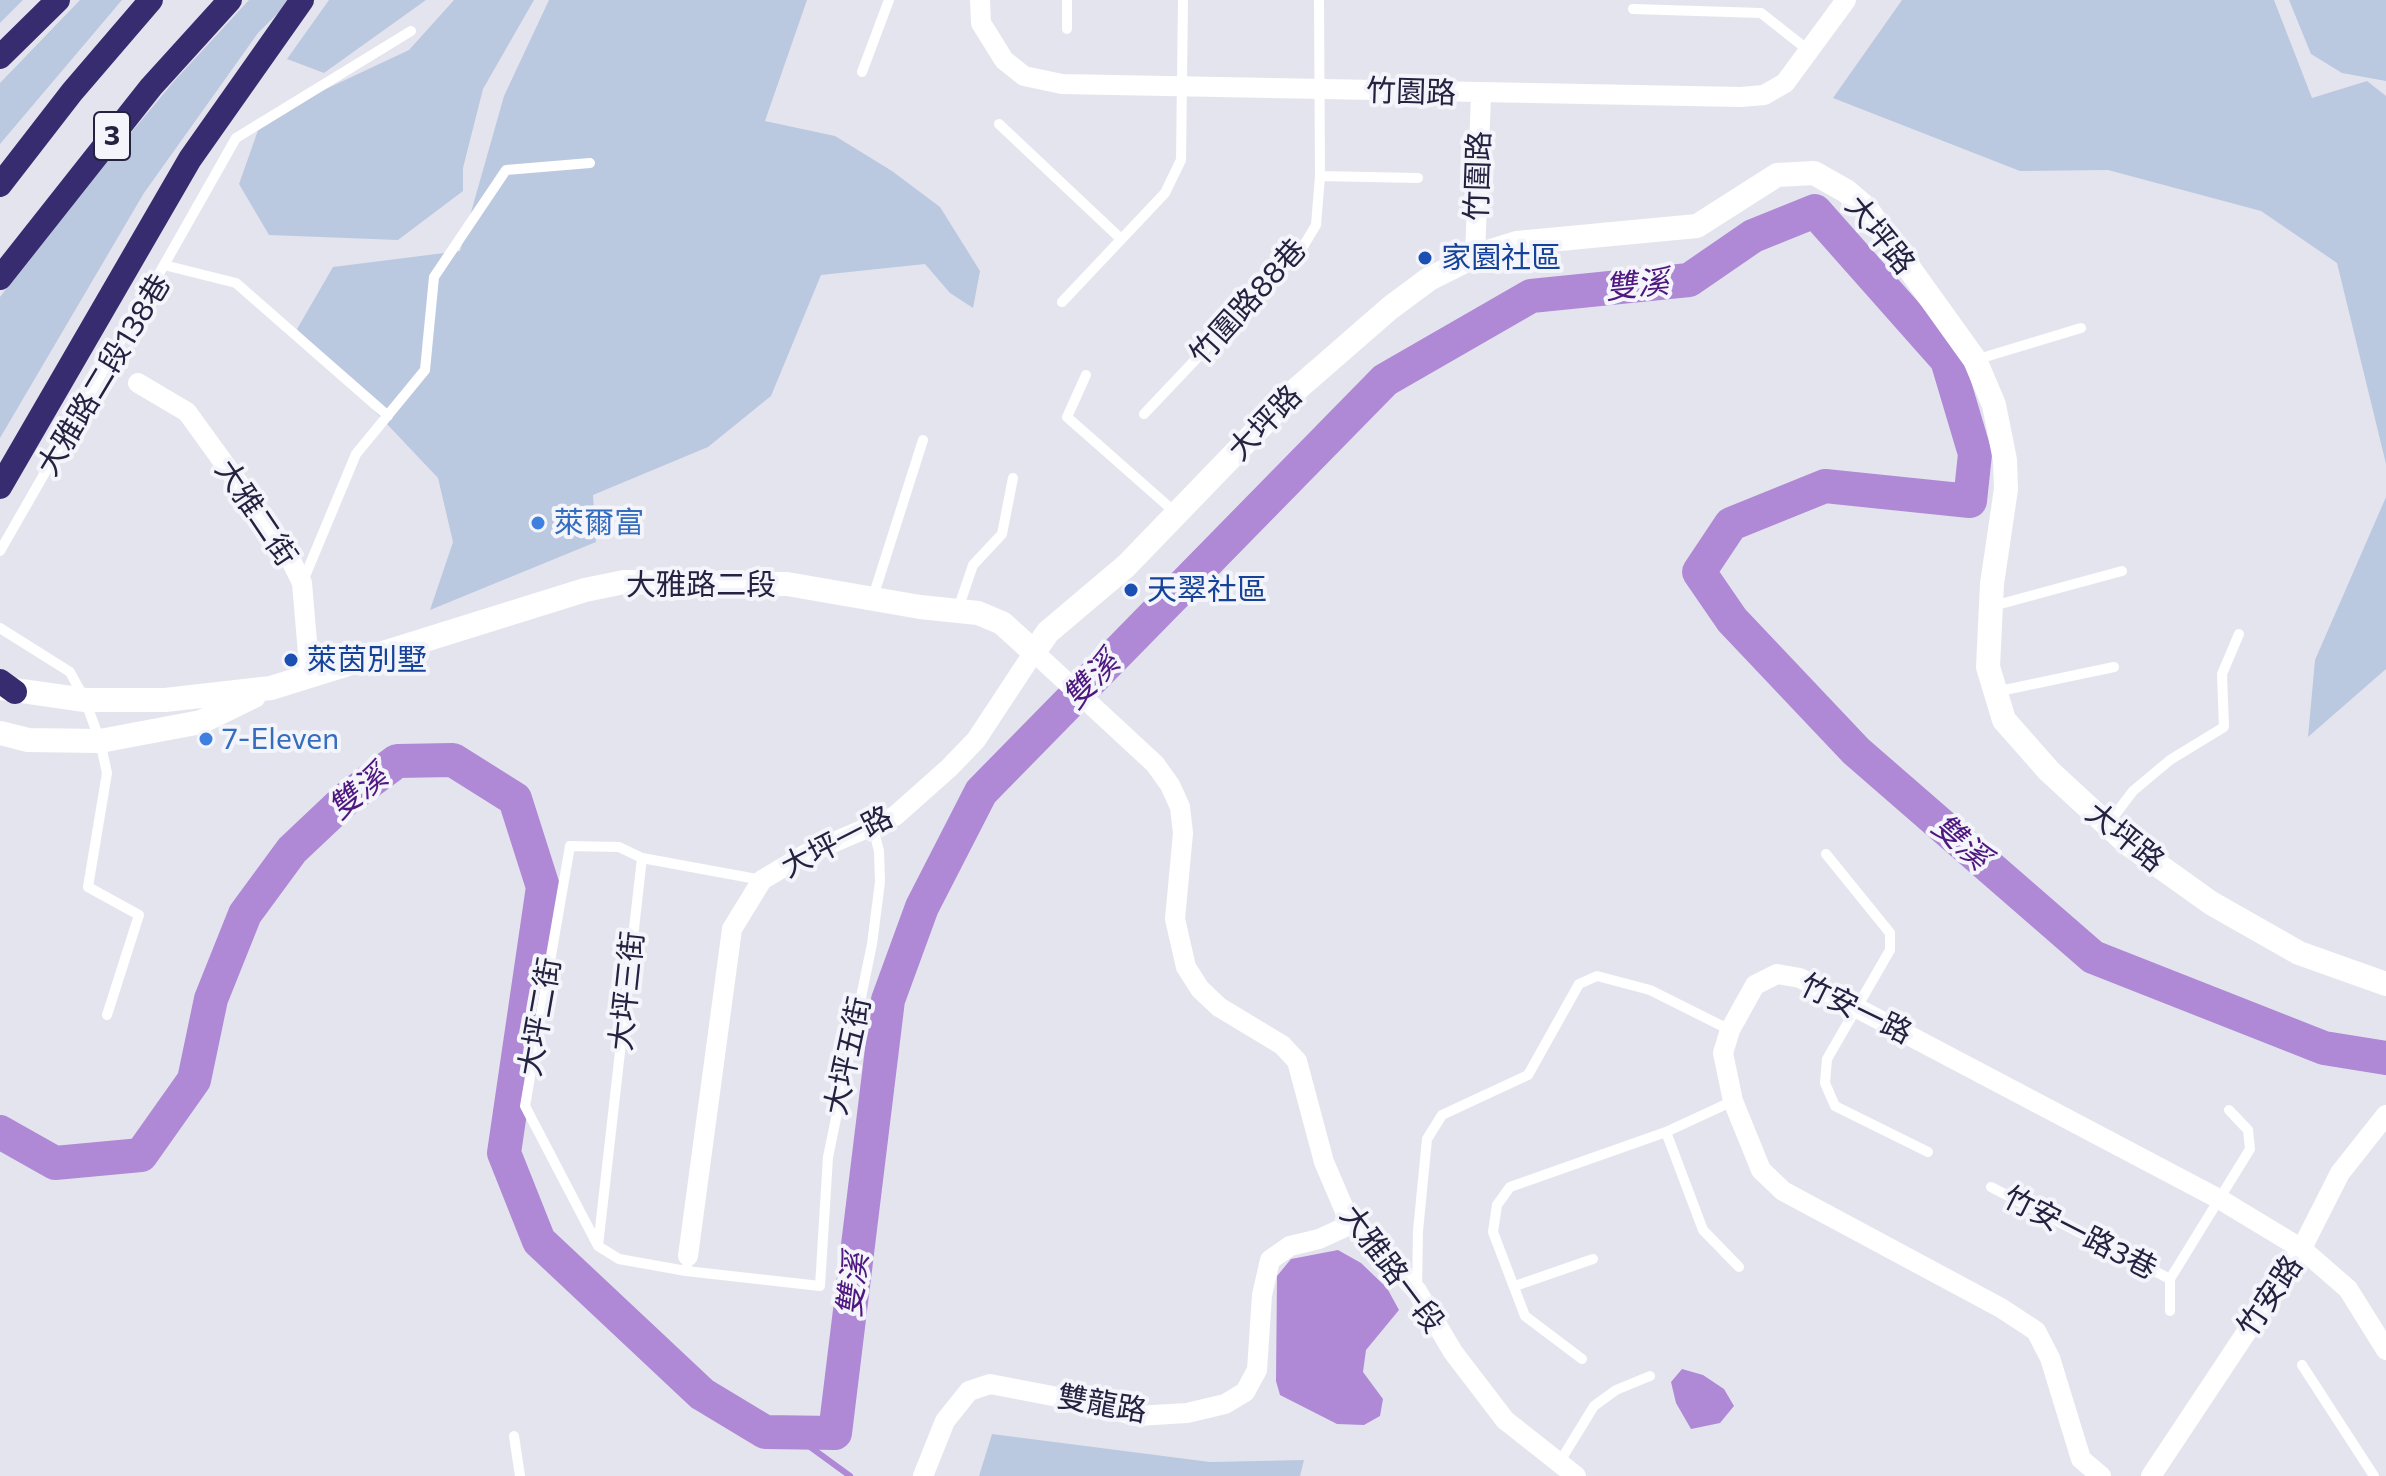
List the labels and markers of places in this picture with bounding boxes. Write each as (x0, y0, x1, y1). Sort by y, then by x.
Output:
place label: 家園社區 (1441, 240, 1561, 276)
marker: 家園社區 (1416, 249, 1434, 267)
place label: 萊爾富 (554, 505, 644, 541)
marker: 萊爾富 (529, 514, 547, 532)
place label: 天翠社區 (1147, 572, 1267, 608)
marker: 天翠社區 (1122, 581, 1140, 599)
place label: 萊茵別墅 (307, 642, 427, 678)
marker: 萊茵別墅 (282, 651, 300, 669)
place label: 7-Eleven (222, 721, 339, 757)
marker: 7-Eleven (197, 730, 215, 748)

